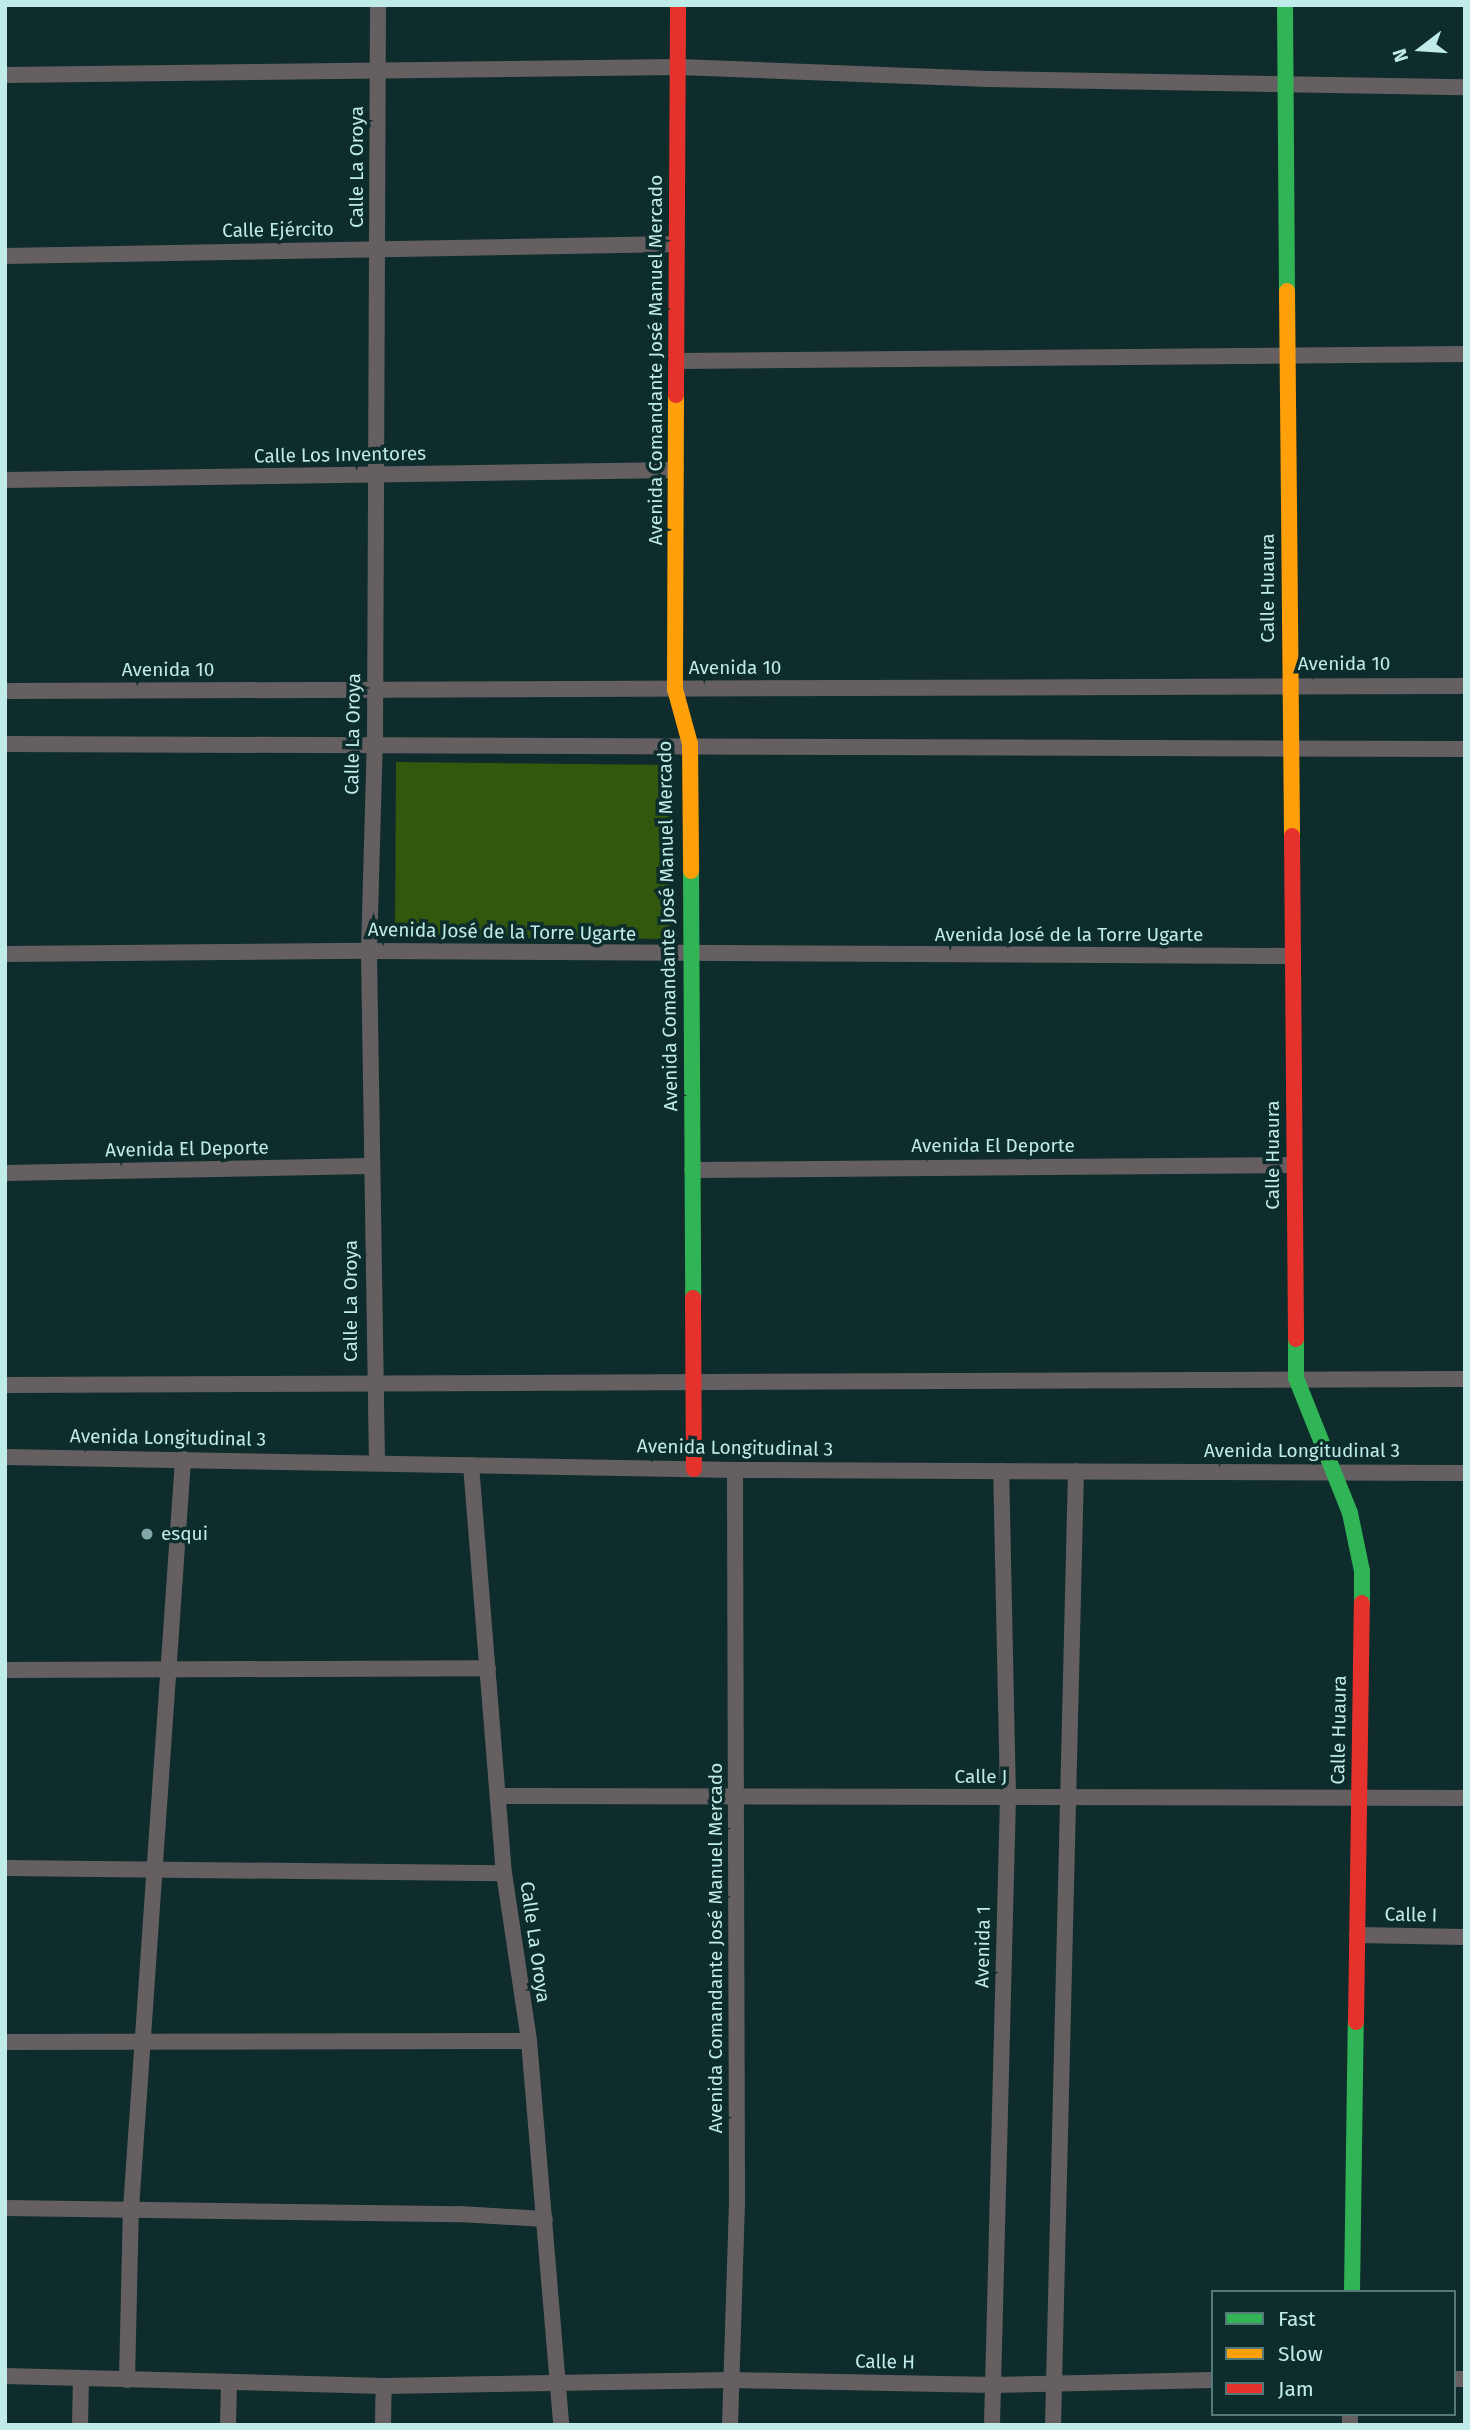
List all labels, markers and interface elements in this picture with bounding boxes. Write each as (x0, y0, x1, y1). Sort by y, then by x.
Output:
north arrow (1386, 14, 1456, 84)
text: N (1388, 46, 1413, 65)
street label: Calle La Oroya (346, 106, 368, 228)
street label: Avenida Comandante José Manuel Mercado (645, 175, 667, 545)
street label: Calle Ejército (222, 218, 334, 242)
street label: Calle Los Inventores (254, 442, 426, 468)
street label: Calle Huaura (1257, 533, 1279, 643)
street label: Avenida 10 (1298, 653, 1390, 675)
street label: Avenida 10 (689, 657, 781, 679)
street label: Avenida 10 (122, 659, 214, 681)
street label: Calle La Oroya (341, 673, 365, 795)
street label: Avenida Comandante José Manuel Mercado (653, 741, 683, 1111)
street label: Avenida José de la Torre Ugarte (368, 918, 636, 946)
street label: Avenida José de la Torre Ugarte (935, 924, 1203, 946)
street label: Calle Huaura (1262, 1100, 1284, 1210)
street label: Avenida El Deporte (911, 1135, 1075, 1157)
street label: Avenida El Deporte (105, 1136, 269, 1162)
street label: Calle La Oroya (340, 1240, 362, 1362)
street label: Avenida Longitudinal 3 (70, 1425, 266, 1451)
street label: Avenida Longitudinal 3 (637, 1435, 833, 1461)
street label: Avenida Longitudinal 3 (1204, 1440, 1400, 1462)
place label: esqui (161, 1523, 208, 1545)
marker: esqui (139, 1526, 155, 1542)
street label: Calle Huaura (1327, 1675, 1351, 1785)
street label: Avenida Comandante José Manuel Mercado (705, 1763, 727, 2133)
street label: Calle J (955, 1766, 1007, 1788)
street label: Calle La Oroya (515, 1880, 555, 2004)
street label: Calle I (1384, 1903, 1438, 1927)
street label: Avenida 1 (971, 1906, 995, 1988)
legend (1211, 2290, 1456, 2416)
text: Fast (1278, 2306, 1316, 2332)
text: Slow (1278, 2341, 1323, 2367)
street label: Calle H (855, 2350, 915, 2374)
text: Jam (1278, 2376, 1314, 2402)

